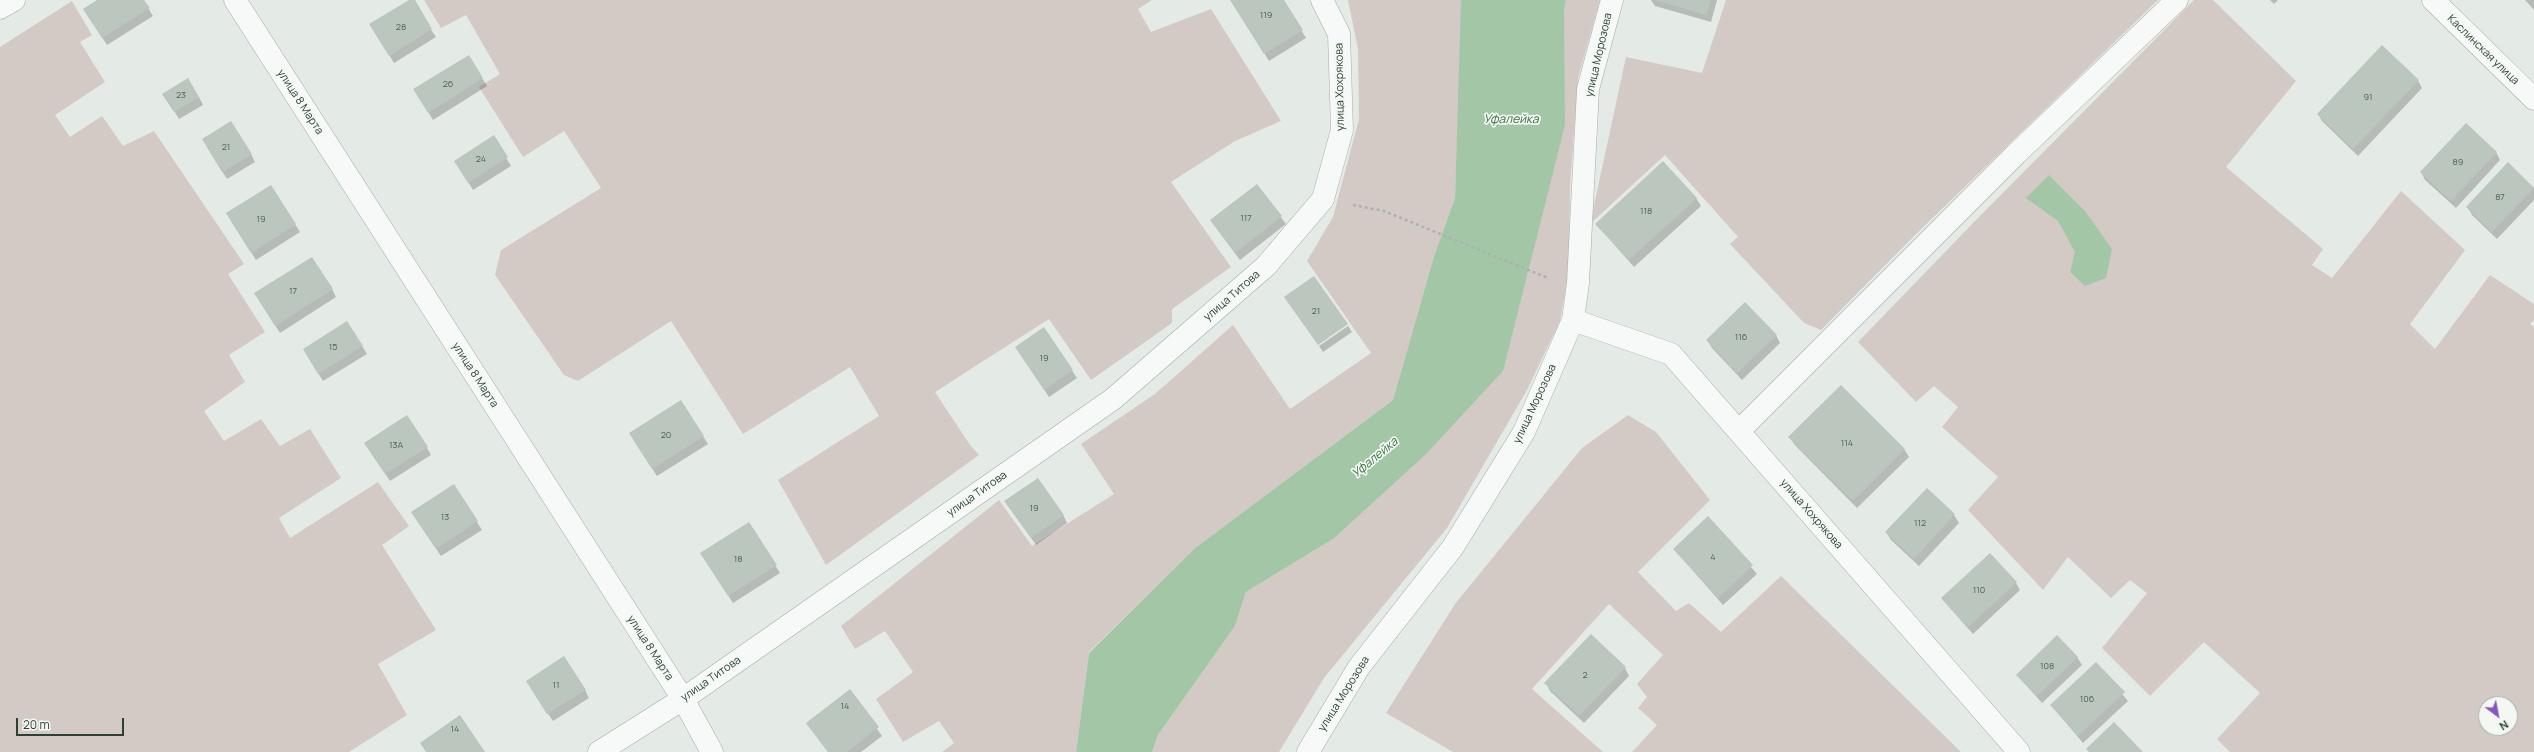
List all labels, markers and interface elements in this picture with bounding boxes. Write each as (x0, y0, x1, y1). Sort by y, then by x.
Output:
house number: 119 (1260, 10, 1272, 20)
street label: улица Морозова (1583, 12, 1615, 98)
street label: Каслинская улица (2444, 12, 2522, 88)
house number: 28 (396, 22, 406, 32)
street label: улица Хохрякова (1333, 43, 1347, 131)
street label: улица 8 Марта (274, 67, 326, 137)
house number: 26 (443, 79, 453, 89)
house number: 23 (176, 90, 186, 100)
house number: 91 (2363, 92, 2373, 102)
water label: Уфалейка (1483, 113, 1539, 127)
house number: 21 (222, 142, 230, 152)
house number: 24 (476, 154, 486, 164)
house number: 89 (2453, 157, 2463, 167)
house number: 87 (2495, 192, 2505, 202)
house number: 118 (1640, 206, 1652, 216)
house number: 117 (1240, 213, 1252, 223)
house number: 19 (256, 214, 266, 224)
street label: улица Титова (1201, 268, 1263, 324)
house number: 17 (289, 286, 297, 296)
house number: 21 (1312, 306, 1320, 316)
house number: 116 (1735, 332, 1747, 342)
street label: улица 8 Марта (449, 340, 501, 410)
house number: 15 (329, 342, 337, 352)
house number: 19 (1039, 353, 1049, 363)
street label: улица Морозова (1511, 362, 1559, 446)
house number: 20 (661, 430, 671, 440)
water label: Уфалейка (1349, 435, 1401, 481)
house number: 114 (1841, 438, 1853, 448)
house number: 13А (389, 440, 403, 450)
street label: улица Титова (945, 468, 1009, 520)
street label: улица Хохрякова (1777, 476, 1845, 552)
house number: 19 (1029, 503, 1039, 513)
house number: 13 (441, 512, 449, 522)
house number: 112 (1914, 518, 1926, 528)
house number: 4 (1710, 552, 1716, 562)
house number: 18 (734, 554, 742, 564)
house number: 110 (1973, 585, 1985, 595)
street label: улица 8 Марта (624, 613, 676, 683)
street label: улица Титова (679, 653, 743, 705)
street label: улица Морозова (1316, 654, 1372, 734)
house number: 108 (2040, 661, 2054, 671)
house number: 2 (1582, 670, 1588, 680)
house number: 11 (552, 680, 560, 690)
house number: 106 (2080, 694, 2094, 704)
north arrow (2478, 696, 2518, 736)
house number: 14 (841, 701, 849, 711)
scale bar (18, 710, 126, 736)
text: 20 m (23, 716, 50, 733)
text: N (2497, 717, 2511, 734)
house number: 14 (451, 724, 459, 734)

